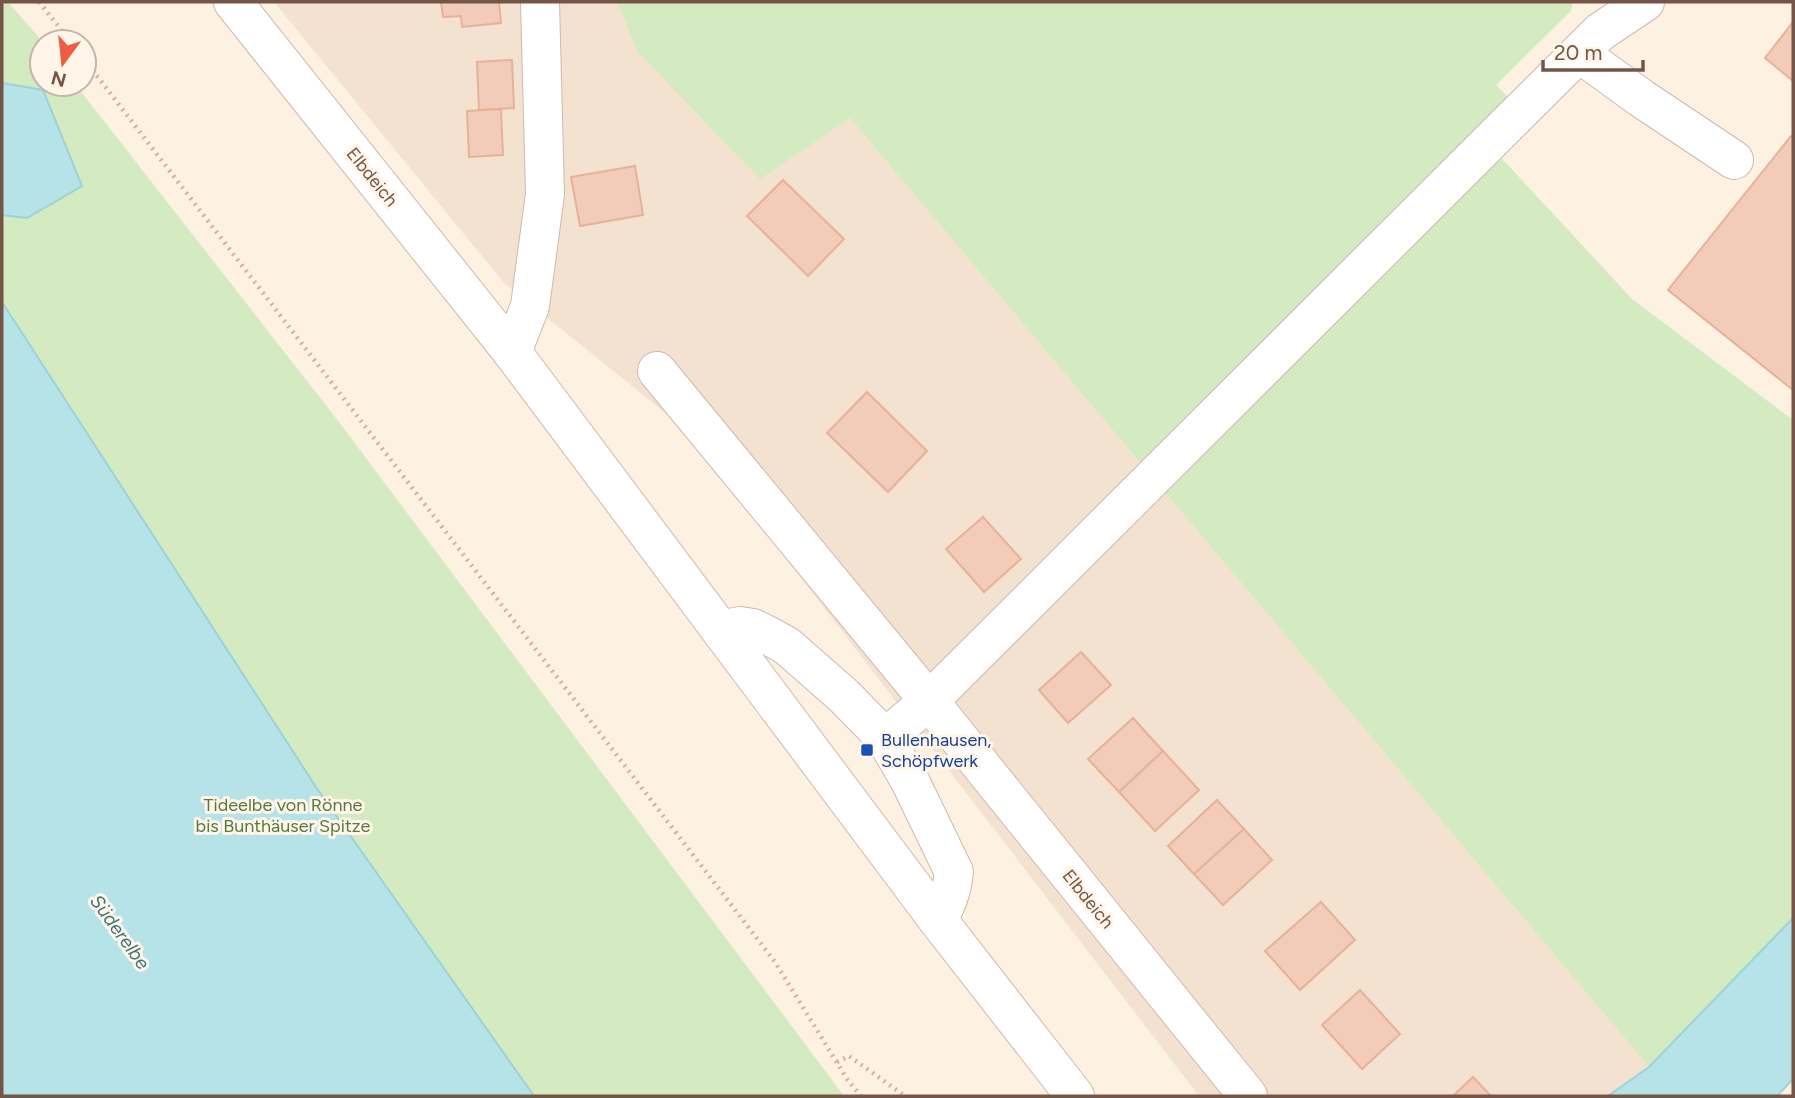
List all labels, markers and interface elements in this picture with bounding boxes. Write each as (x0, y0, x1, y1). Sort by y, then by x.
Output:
north arrow (28, 28, 98, 98)
scale bar (1543, 28, 1643, 72)
text: 20 m (1554, 40, 1602, 65)
text: N (49, 66, 69, 92)
street label: Elbdeich (342, 143, 402, 211)
place label: Bullenhausen, Schöpfwerk (881, 729, 991, 772)
marker: Bullenhausen, Schöpfwerk (859, 742, 875, 758)
park label: Tideelbe von Rönne bis Bunthäuser Spitze (196, 794, 371, 837)
street label: Elbdeich (1058, 865, 1118, 933)
water label: Süderelbe (85, 890, 155, 974)

